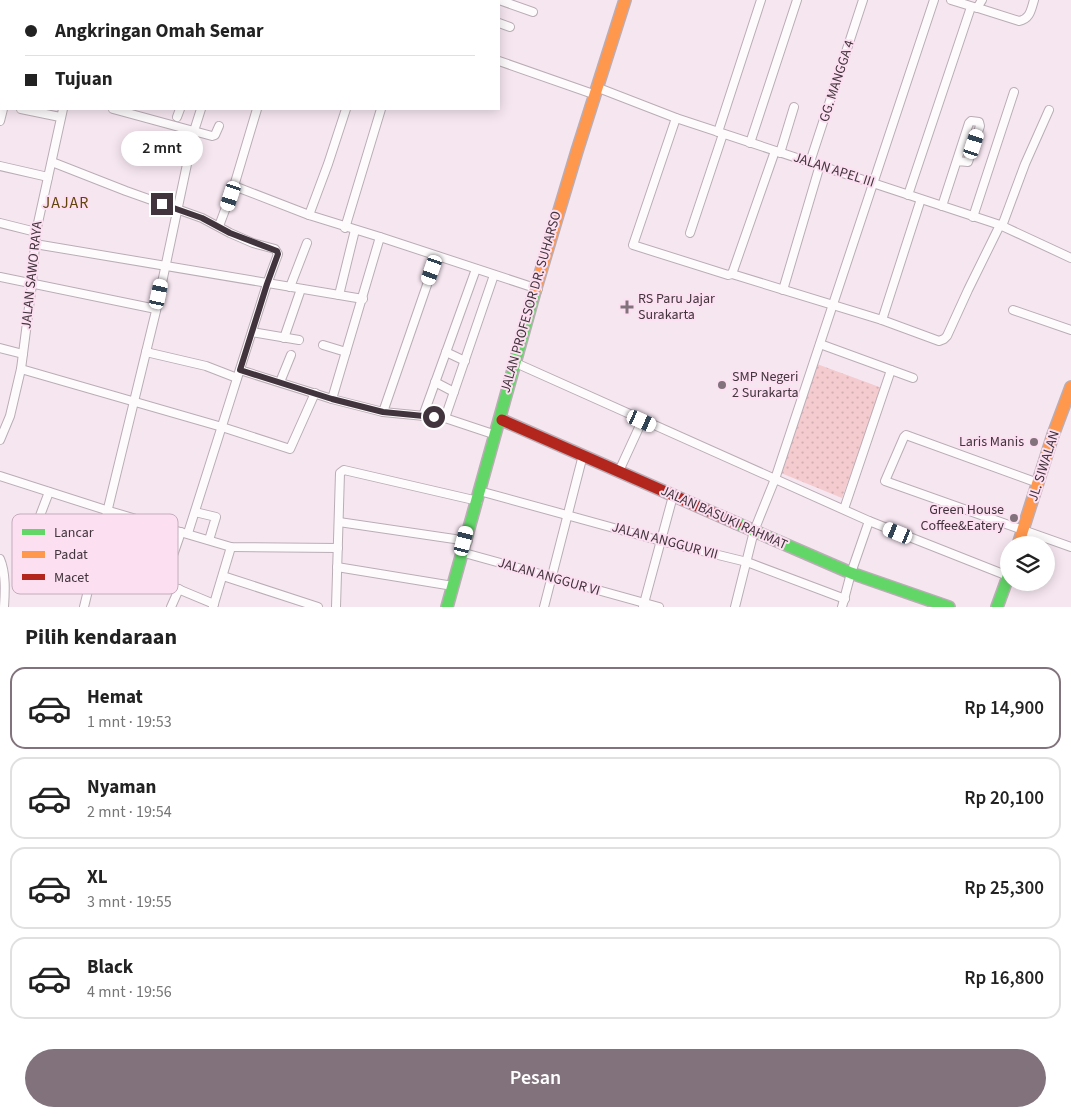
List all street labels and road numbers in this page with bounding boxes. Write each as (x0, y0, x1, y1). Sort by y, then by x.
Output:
street label: GG. MANGGA 4 (814, 37, 860, 125)
street label: JALAN APEL III (791, 147, 877, 193)
street label: JALAN PROFESOR DR. SUHARSO (495, 209, 567, 395)
street label: JALAN SAWO RAYA (16, 220, 48, 330)
street label: JL. SIWALAN (1023, 428, 1065, 504)
street label: JALAN BASUKI RAHMAT (657, 481, 791, 555)
street label: JALAN ANGGUR VII (610, 517, 720, 565)
street label: JALAN ANGGUR VI (496, 553, 602, 601)

